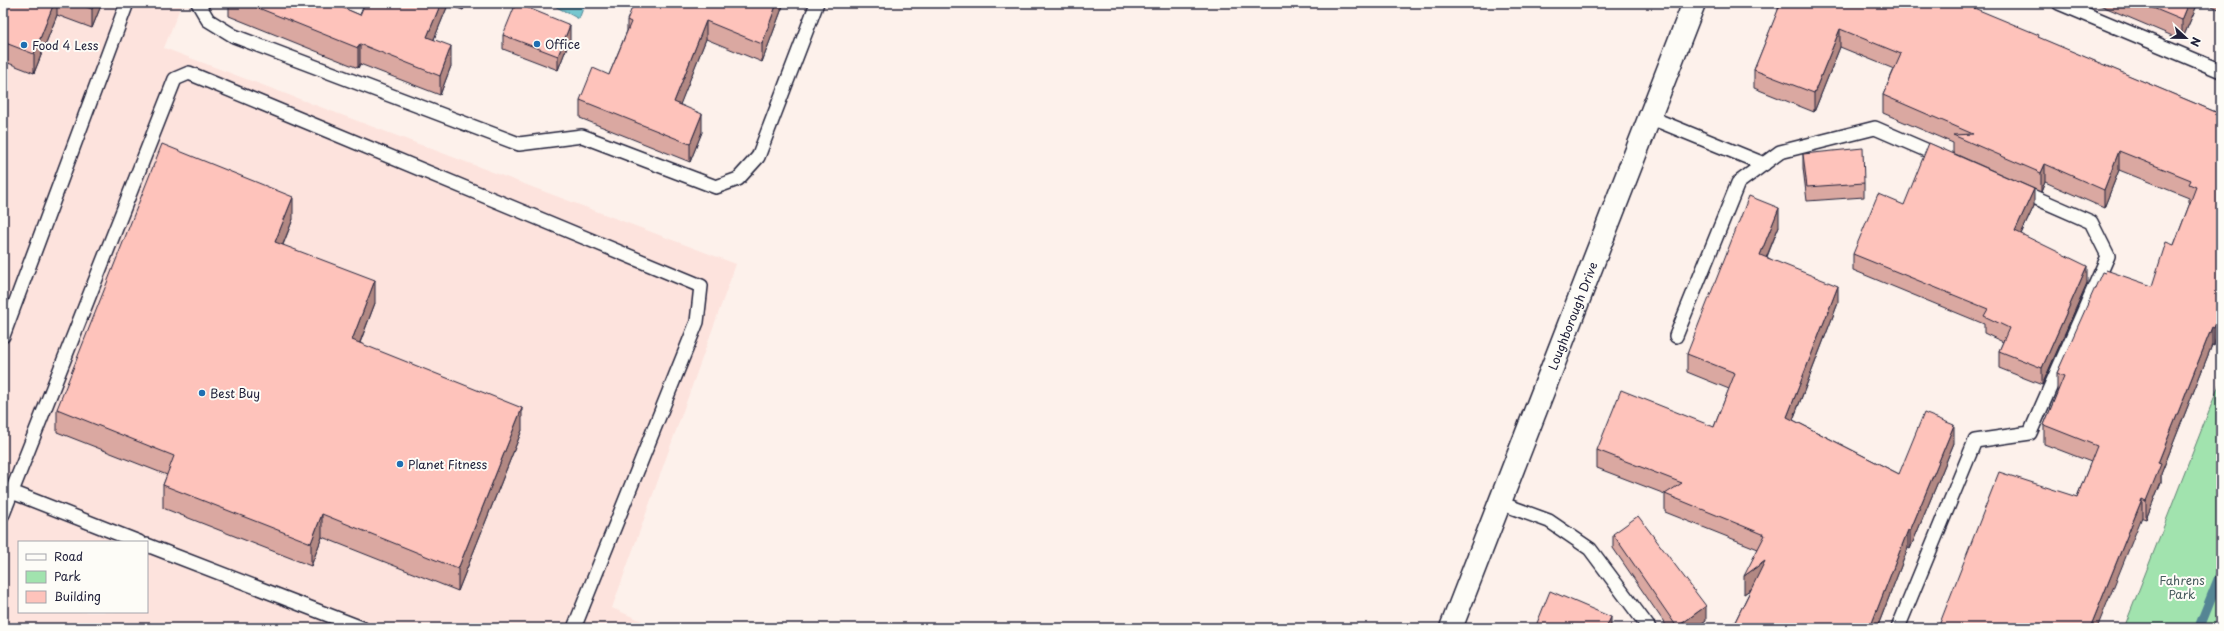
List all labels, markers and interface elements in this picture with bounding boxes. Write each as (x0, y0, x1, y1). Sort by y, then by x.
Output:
north arrow (2166, 18, 2206, 58)
place label: Office (545, 35, 580, 53)
text: N (2186, 35, 2205, 49)
place label: Food 4 Less (32, 36, 99, 54)
marker: Office (532, 39, 542, 49)
marker: Food 4 Less (19, 40, 29, 50)
street label: Loughborough Drive (1543, 259, 1602, 372)
place label: Best Buy (210, 384, 260, 402)
marker: Best Buy (197, 388, 207, 398)
place label: Planet Fitness (408, 455, 488, 473)
marker: Planet Fitness (395, 459, 405, 469)
legend (18, 541, 148, 613)
text: Road (54, 547, 83, 565)
text: Park (54, 567, 81, 585)
park label: Fahrens Park (2159, 571, 2205, 603)
text: Building (54, 587, 101, 605)

